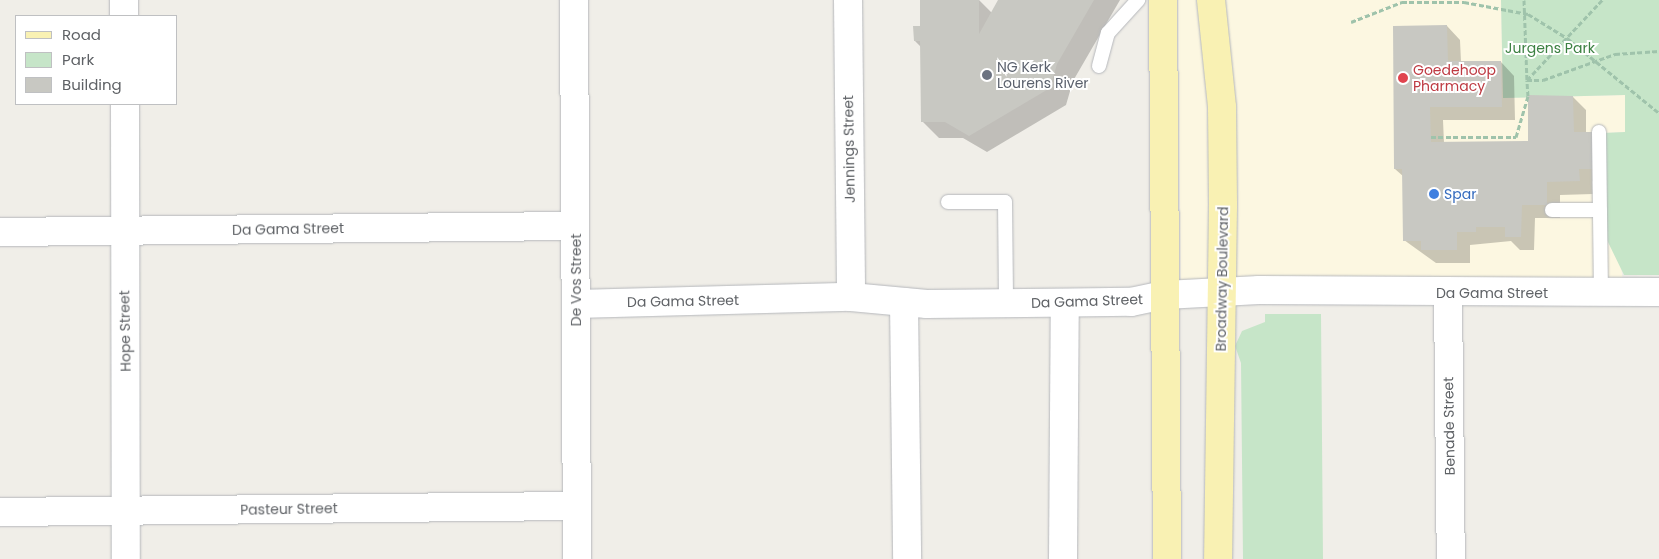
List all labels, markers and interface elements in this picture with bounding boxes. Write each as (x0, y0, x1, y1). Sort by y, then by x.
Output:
legend (15, 15, 178, 105)
text: Road (62, 24, 101, 45)
park label: Jurgens Park (1505, 40, 1595, 56)
text: Park (62, 49, 94, 70)
place label: NG Kerk Lourens River (997, 59, 1089, 92)
place label: Goedehoop Pharmacy (1413, 62, 1496, 94)
marker: NG Kerk Lourens River (981, 69, 993, 81)
marker: Goedehoop Pharmacy (1397, 72, 1409, 84)
text: Building (62, 74, 122, 95)
street label: Jennings Street (840, 95, 858, 203)
place label: Spar (1444, 186, 1476, 202)
marker: Spar (1428, 188, 1440, 200)
street label: Broadway Boulevard (1212, 206, 1232, 352)
street label: Da Gama Street (232, 220, 344, 238)
street label: De Vos Street (568, 234, 584, 326)
street label: Da Gama Street (1436, 285, 1548, 301)
street label: Hope Street (116, 290, 134, 372)
street label: Da Gama Street (1031, 291, 1143, 311)
street label: Da Gama Street (627, 292, 739, 310)
street label: Benade Street (1440, 377, 1458, 475)
street label: Pasteur Street (240, 500, 338, 518)

